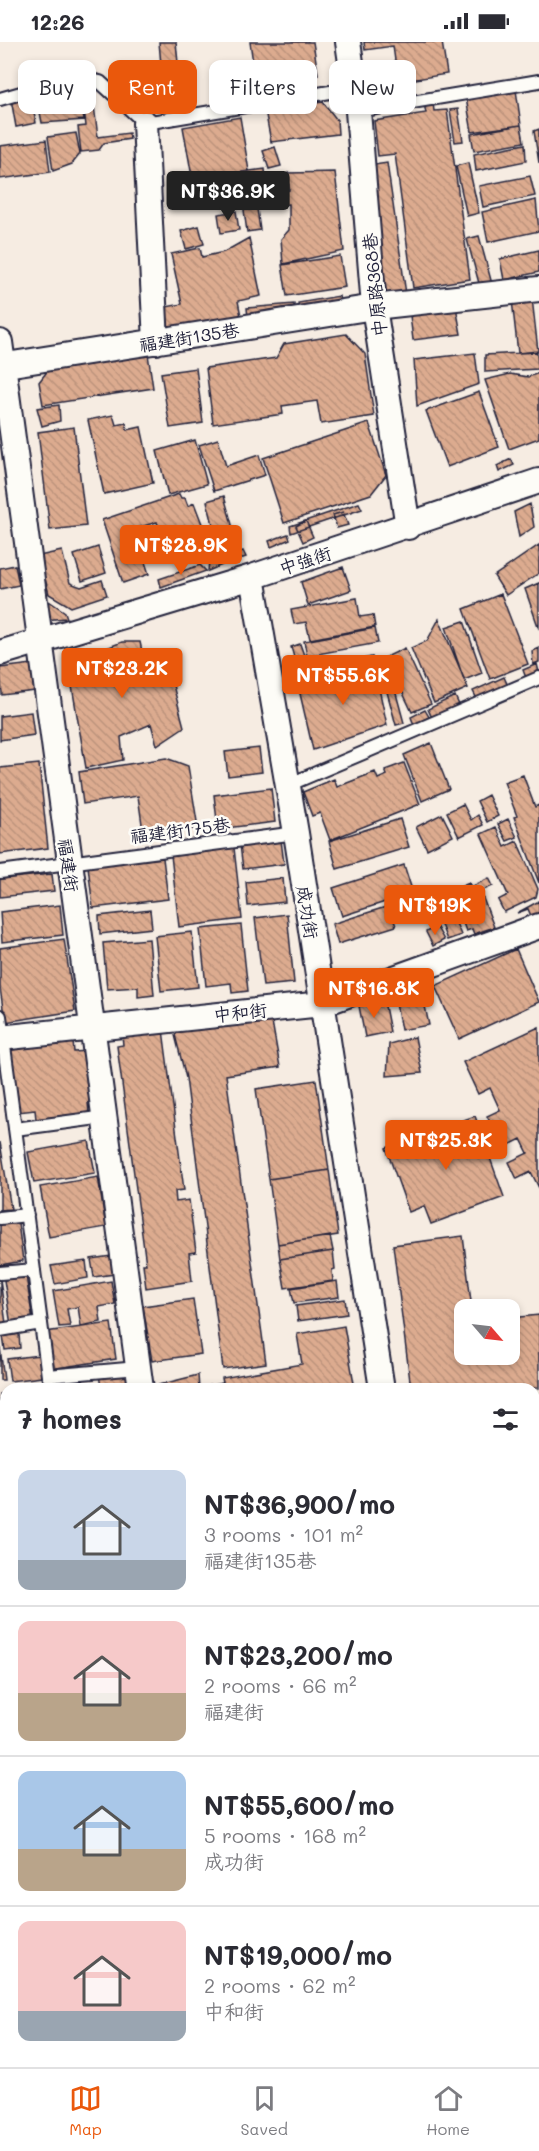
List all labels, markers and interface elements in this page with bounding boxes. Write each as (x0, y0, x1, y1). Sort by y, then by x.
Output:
text: 12:26 (30, 7, 85, 36)
chip: Buy (18, 60, 96, 114)
chip: Rent (108, 60, 197, 114)
chip: Filters (209, 60, 317, 114)
chip: New (329, 60, 416, 114)
pin: NT$36.9K (166, 171, 290, 222)
text: NT$36.9K (181, 177, 275, 203)
street label: 中原路368巷 (357, 232, 391, 338)
street label: 福建街135巷 (137, 317, 241, 357)
pin: NT$28.9K (119, 525, 243, 576)
text: NT$28.9K (134, 531, 228, 557)
street label: 中強街 (276, 540, 334, 580)
pin: NT$23.2K (60, 648, 184, 699)
text: NT$23.2K (75, 654, 169, 680)
pin: NT$55.6K (281, 655, 405, 706)
text: NT$55.6K (296, 661, 390, 687)
street label: 福建街175巷 (129, 812, 231, 848)
street label: 福建街 (53, 837, 85, 893)
street label: 成功街 (292, 883, 324, 941)
pin: NT$19K (386, 885, 484, 936)
text: NT$19K (398, 891, 472, 917)
pin: NT$16.8K (312, 968, 436, 1019)
text: NT$16.8K (328, 974, 420, 1000)
street label: 中和街 (212, 997, 268, 1027)
pin: NT$25.3K (384, 1120, 508, 1171)
text: NT$25.3K (399, 1126, 493, 1152)
north arrow (454, 1299, 520, 1365)
map controls (454, 1299, 520, 1365)
text: 7 homes (18, 1402, 122, 1436)
icon: filters (489, 1403, 522, 1436)
text: NT$36,900/mo (204, 1487, 395, 1521)
icon: home (66, 1494, 138, 1566)
text: 3 rooms · 101 m² (204, 1521, 363, 1547)
text: 福建街135巷 (204, 1547, 316, 1573)
text: NT$23,200/mo (204, 1638, 393, 1672)
icon: home (66, 1645, 138, 1717)
text: 2 rooms · 66 m² (204, 1672, 357, 1698)
text: 福建街 (204, 1698, 264, 1724)
text: NT$55,600/mo (204, 1788, 394, 1822)
icon: home (66, 1795, 138, 1867)
text: 5 rooms · 168 m² (204, 1822, 366, 1848)
text: 成功街 (204, 1848, 264, 1874)
text: NT$19,000/mo (204, 1938, 392, 1972)
icon: home (66, 1945, 138, 2017)
text: 2 rooms · 62 m² (204, 1972, 356, 1998)
text: 中和街 (204, 1998, 264, 2024)
tab: Map (69, 2082, 102, 2139)
tab: Saved (240, 2082, 288, 2139)
tab: Home (426, 2082, 470, 2139)

